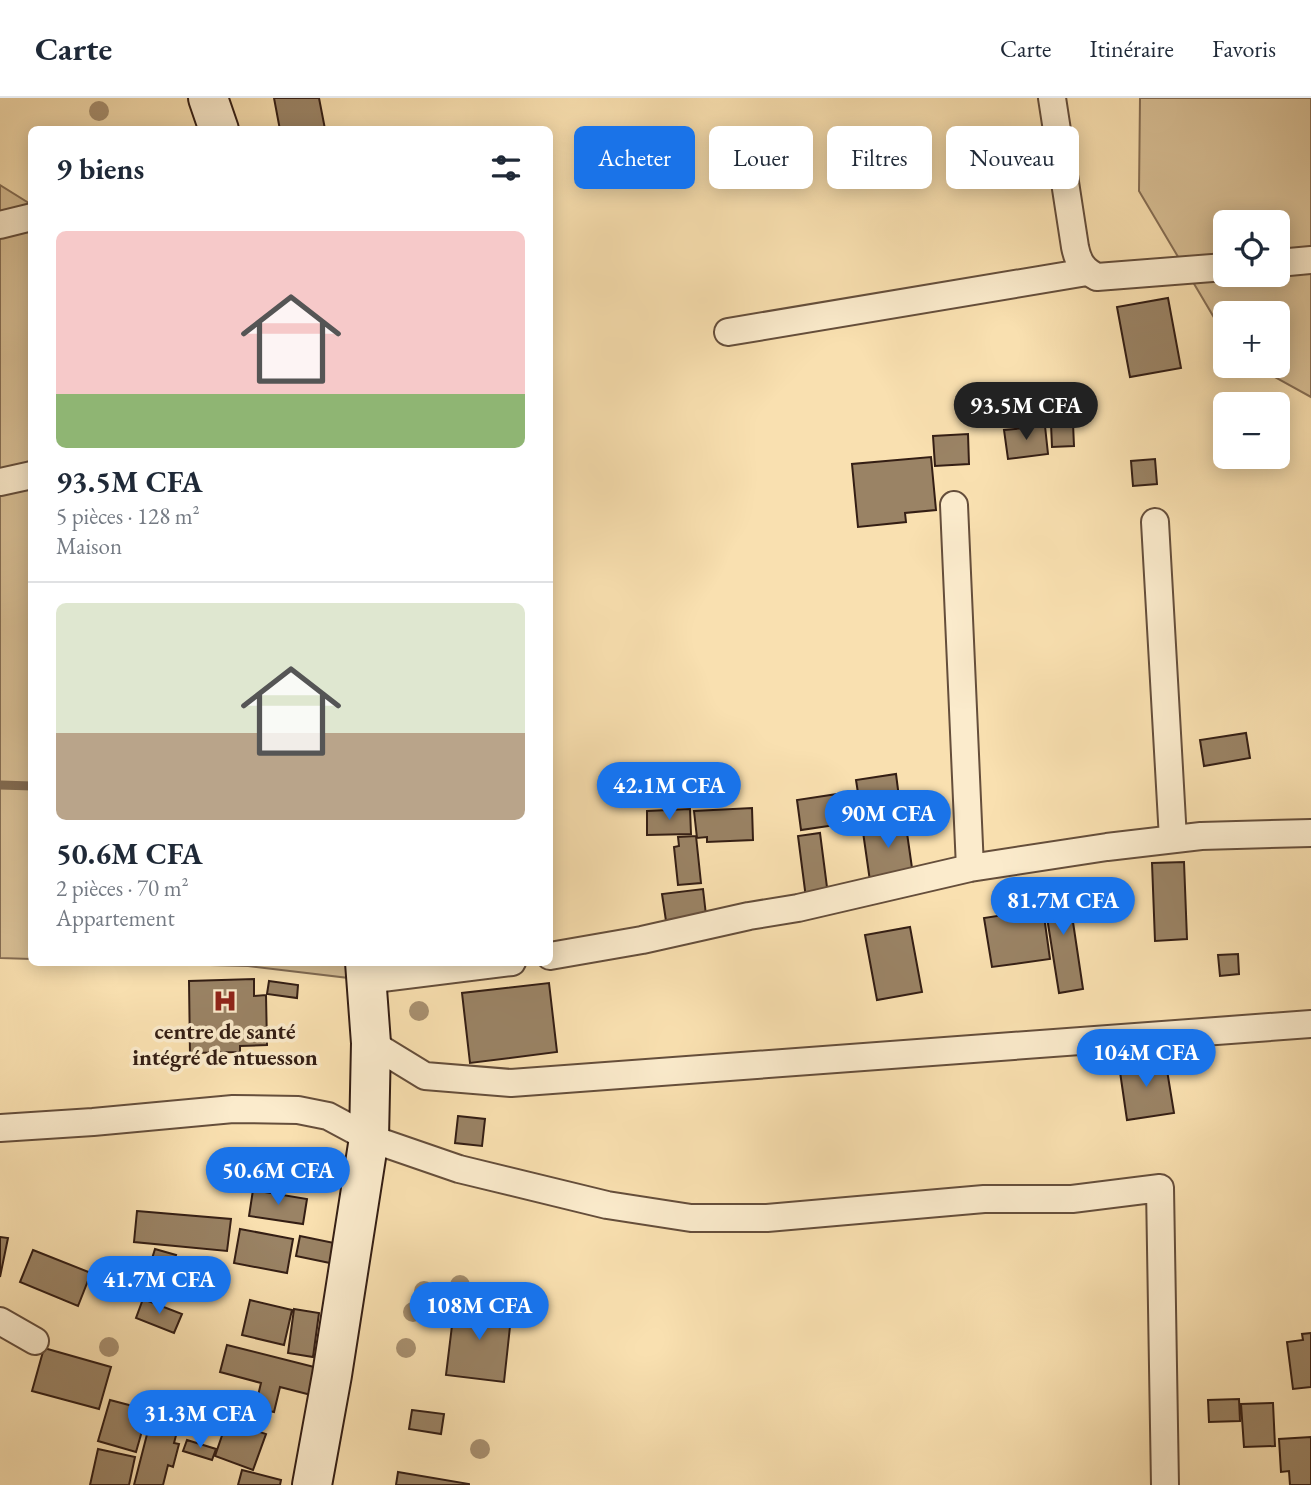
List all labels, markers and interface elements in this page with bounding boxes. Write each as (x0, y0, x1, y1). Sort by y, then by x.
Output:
text: Carte (35, 27, 112, 70)
text: Carte (1000, 33, 1051, 64)
text: Itinéraire (1089, 33, 1174, 64)
text: Favoris (1212, 33, 1276, 64)
chip: Acheter (574, 126, 695, 189)
chip: Louer (709, 126, 813, 189)
chip: Filtres (827, 126, 932, 189)
chip: Nouveau (946, 126, 1079, 189)
text: 9 biens (56, 149, 144, 188)
icon: filters (487, 149, 525, 187)
map controls (1213, 210, 1290, 469)
button: locate (1213, 210, 1290, 287)
icon: home (228, 276, 354, 402)
button: + (1213, 301, 1290, 378)
pin: 93.5M CFA (946, 382, 1106, 442)
text: 93.5M CFA (970, 390, 1082, 420)
button: − (1213, 392, 1290, 469)
text: 93.5M CFA (56, 462, 203, 501)
text: 5 pièces · 128 m² (56, 501, 200, 531)
text: Maison (56, 531, 122, 561)
icon: home (228, 648, 354, 774)
pin: 42.1M CFA (589, 762, 749, 822)
text: 42.1M CFA (613, 770, 725, 800)
pin: 90M CFA (823, 790, 953, 850)
text: 90M CFA (841, 798, 935, 828)
text: 50.6M CFA (56, 834, 203, 873)
text: 2 pièces · 70 m² (56, 873, 189, 903)
pin: 81.7M CFA (983, 878, 1143, 937)
text: 81.7M CFA (1007, 885, 1119, 915)
text: Appartement (56, 903, 175, 933)
hospital icon: centre de santé intégré de ntuesson (211, 987, 239, 1015)
place label: centre de santé intégré de ntuesson (132, 1016, 318, 1072)
pin: 104M CFA (1074, 1030, 1218, 1089)
text: 104M CFA (1093, 1037, 1199, 1067)
pin: 50.6M CFA (198, 1148, 358, 1207)
text: 50.6M CFA (222, 1155, 334, 1185)
pin: 41.7M CFA (79, 1256, 239, 1316)
text: 41.7M CFA (103, 1264, 215, 1294)
pin: 108M CFA (407, 1282, 551, 1342)
text: 108M CFA (426, 1290, 532, 1320)
pin: 31.3M CFA (120, 1390, 280, 1450)
text: 31.3M CFA (144, 1398, 256, 1428)

